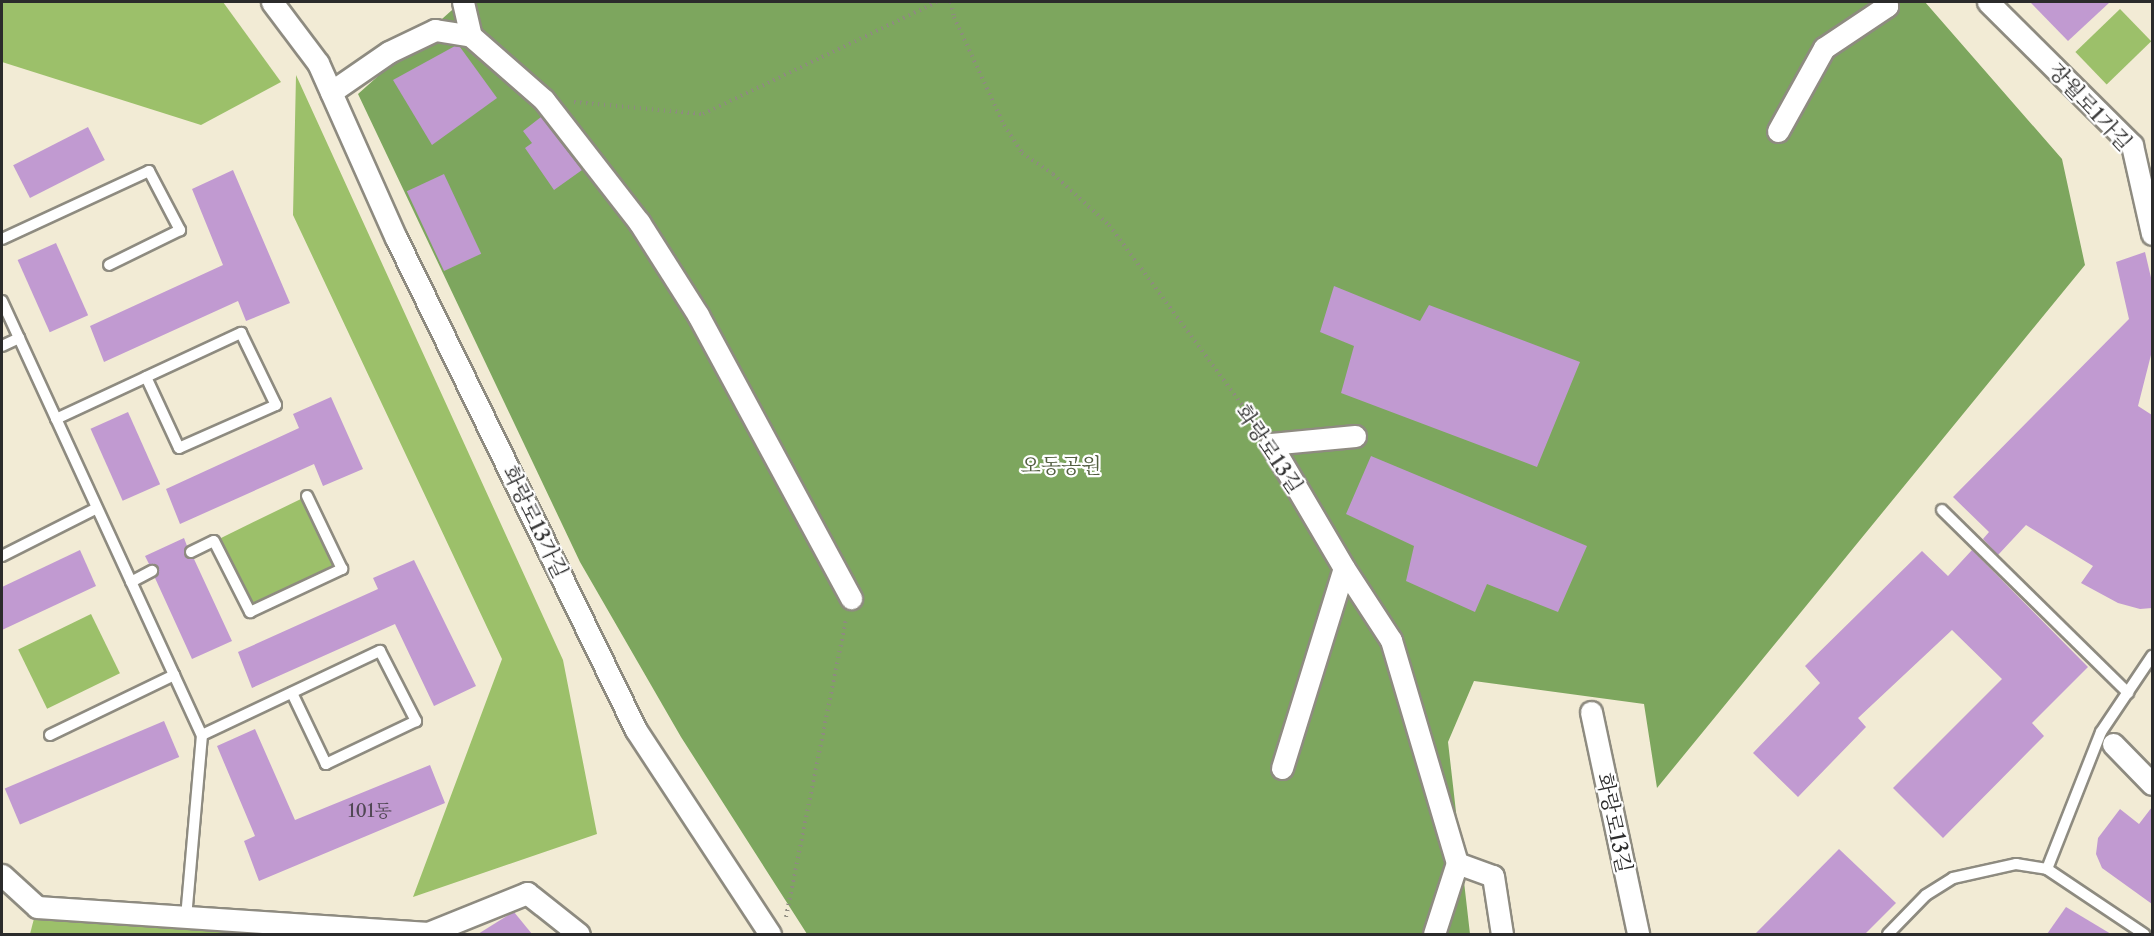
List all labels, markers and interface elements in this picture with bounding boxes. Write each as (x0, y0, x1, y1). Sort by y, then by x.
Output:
street label: 장월로1가길 (2043, 58, 2137, 156)
street label: 화랑로13길 (1230, 400, 1308, 498)
park label: 오동공원 (1020, 453, 1102, 479)
street label: 화랑로13가길 (497, 462, 573, 582)
street label: 화랑로13길 (1591, 771, 1637, 875)
house number: 101동 (348, 800, 392, 822)

